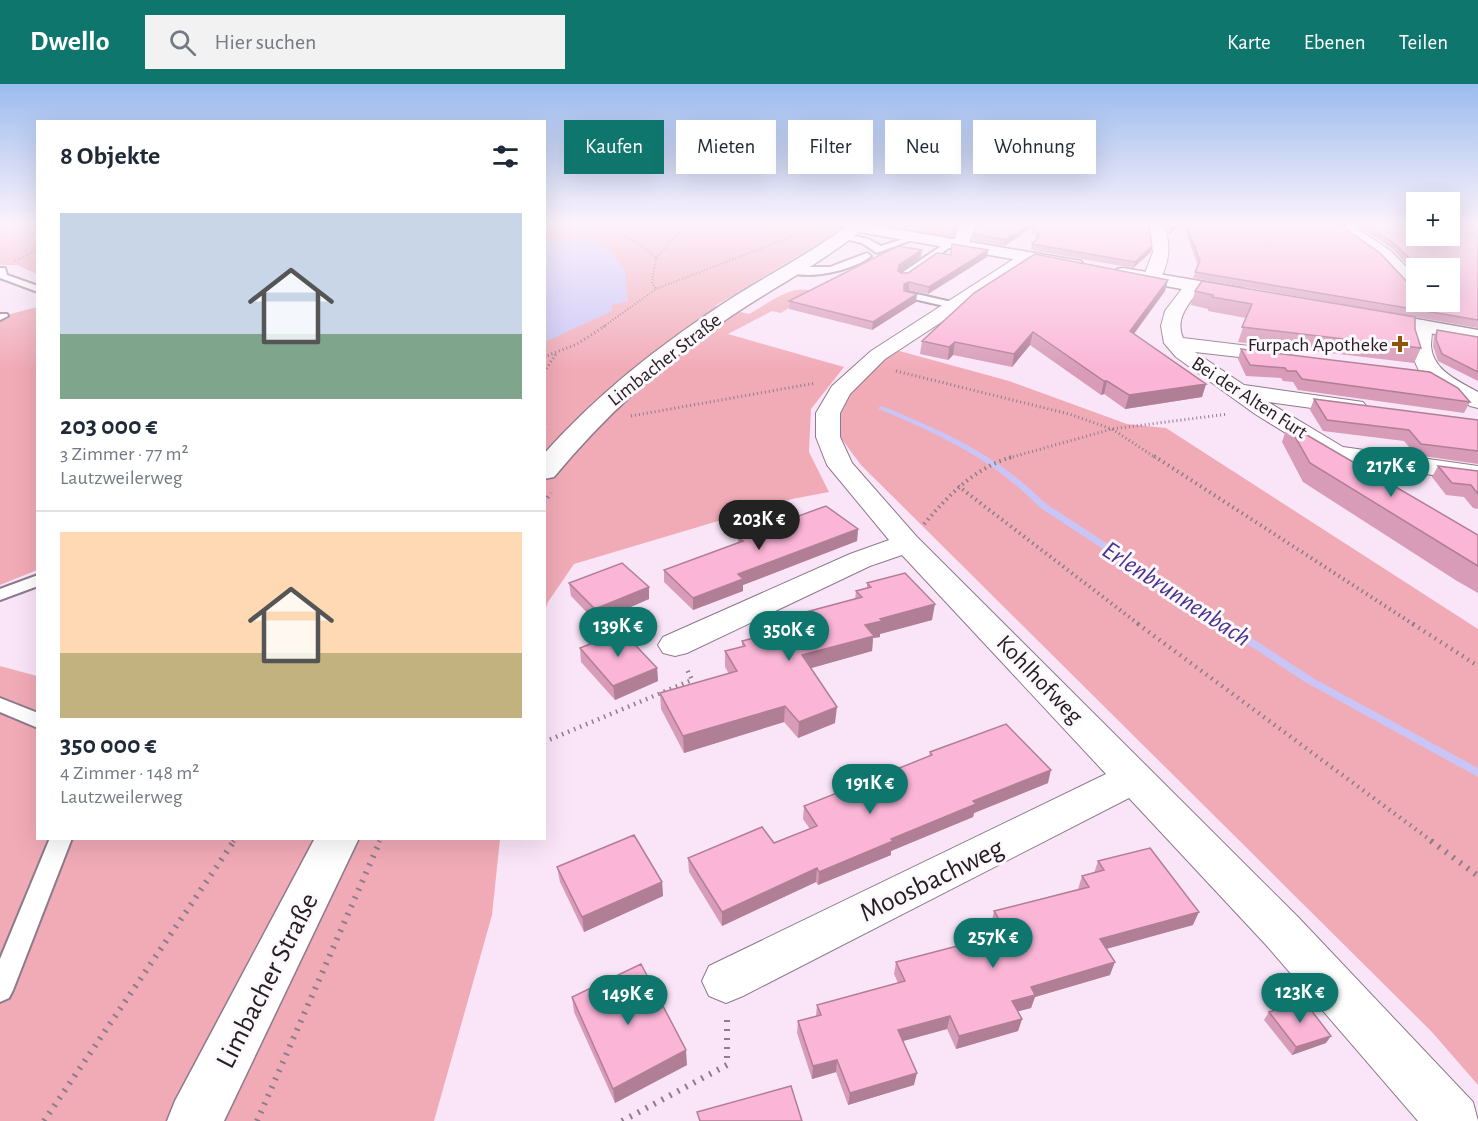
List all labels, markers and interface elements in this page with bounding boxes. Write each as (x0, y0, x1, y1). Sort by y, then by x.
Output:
search box (145, 15, 565, 69)
icon: search (166, 26, 199, 59)
text: Dwello (30, 28, 109, 56)
text: Hier suchen (214, 31, 316, 53)
text: Karte (1227, 32, 1271, 53)
text: Ebenen (1304, 32, 1366, 53)
text: Teilen (1399, 32, 1448, 53)
chip: Kaufen (564, 120, 664, 174)
chip: Mieten (676, 120, 776, 174)
chip: Filter (788, 120, 873, 174)
chip: Neu (885, 120, 961, 174)
chip: Wohnung (973, 120, 1096, 174)
icon: filters (489, 140, 522, 173)
text: 8 Objekte (60, 143, 160, 169)
map controls (1406, 192, 1460, 312)
button: + (1406, 192, 1460, 246)
icon: home (237, 252, 345, 360)
button: − (1406, 258, 1460, 312)
street label: Limbacher Straße (604, 310, 725, 410)
place label: Furpach Apotheke (1248, 335, 1388, 355)
marker: Furpach Apotheke (1393, 337, 1407, 351)
street label: Bei der Alten Furt (1188, 353, 1311, 443)
text: 203 000 € (60, 413, 158, 439)
text: 3 Zimmer · 77 m² (60, 444, 189, 464)
pin: 217K € (1342, 447, 1440, 498)
text: 217K € (1366, 456, 1416, 476)
text: Lautzweilerweg (60, 468, 182, 488)
pin: 203K € (710, 500, 808, 551)
text: 203K € (733, 509, 785, 529)
water label: Erlenbrunnenbach (1098, 536, 1255, 651)
icon: home (237, 571, 345, 679)
pin: 139K € (569, 607, 667, 658)
pin: 350K € (740, 611, 838, 662)
text: 139K € (593, 616, 643, 636)
text: 350K € (763, 620, 815, 640)
street label: Kohlhofweg (992, 631, 1087, 729)
text: 350 000 € (60, 732, 157, 758)
text: 4 Zimmer · 148 m² (60, 763, 199, 783)
pin: 191K € (821, 764, 919, 815)
text: 191K € (846, 773, 894, 793)
text: Lautzweilerweg (60, 787, 182, 807)
street label: Moosbachweg (856, 834, 1009, 928)
street label: Limbacher Straße (212, 889, 324, 1073)
pin: 257K € (944, 918, 1042, 969)
text: 257K € (968, 927, 1018, 947)
pin: 123K € (1251, 973, 1349, 1024)
pin: 149K € (579, 975, 677, 1026)
text: 123K € (1275, 982, 1325, 1002)
text: 149K € (603, 984, 653, 1004)

